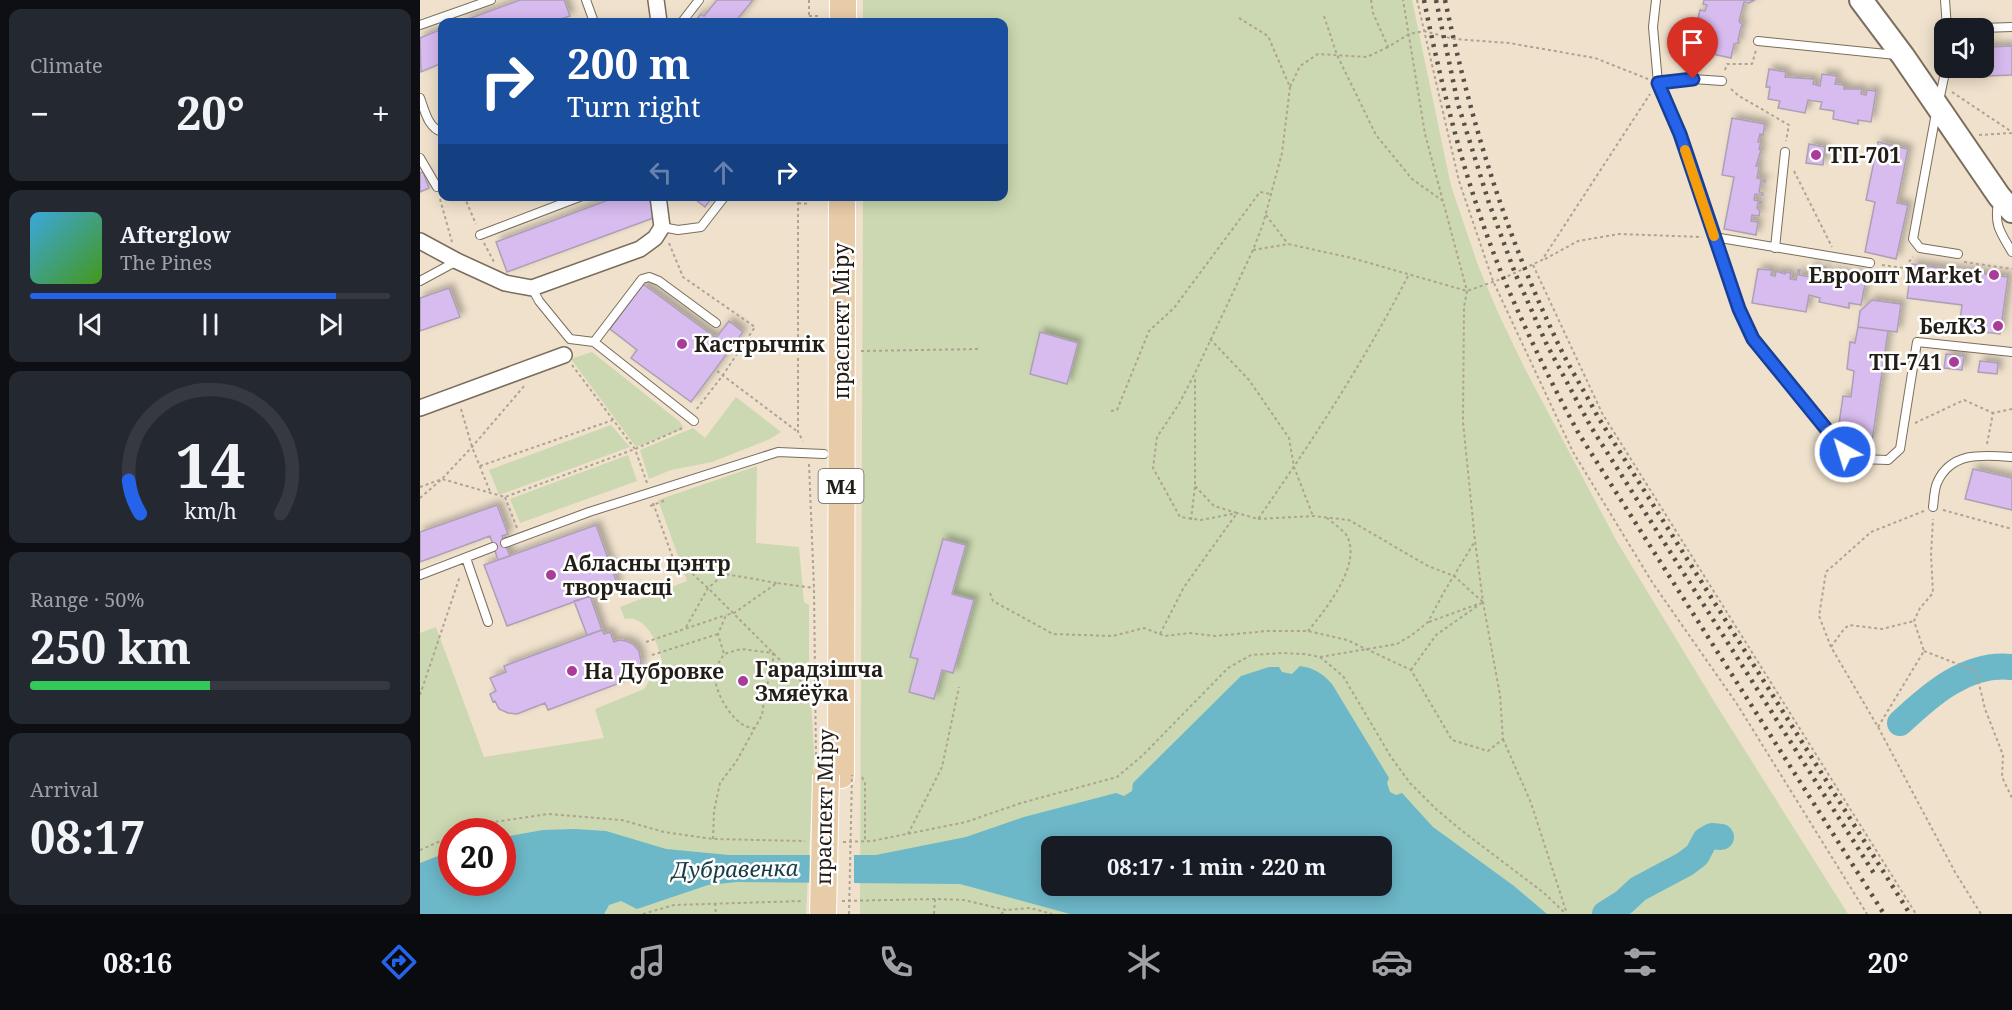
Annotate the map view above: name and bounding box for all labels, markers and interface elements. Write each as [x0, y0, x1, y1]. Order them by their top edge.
pin [1667, 17, 1718, 79]
map controls [1934, 18, 1994, 78]
button: sound [1934, 18, 1994, 78]
icon: arrive [1676, 26, 1709, 59]
text: 200 m [567, 34, 691, 91]
icon: right [468, 42, 546, 120]
text: Climate [30, 52, 103, 79]
text: 20° [176, 82, 245, 143]
text: Turn right [567, 88, 700, 125]
text: − [30, 91, 49, 136]
text: + [372, 91, 390, 136]
place label: ТП-701 [1828, 141, 1901, 169]
marker: ТП-701 [1809, 148, 1823, 162]
icon: left [644, 156, 677, 189]
icon: ahead [707, 156, 740, 189]
icon: right [770, 156, 803, 189]
text: Afterglow [120, 219, 231, 249]
street label: праспект Міру [827, 243, 855, 399]
text: The Pines [120, 249, 212, 276]
place label: Евроопт Market [1808, 261, 1982, 289]
marker: Евроопт Market [1987, 268, 2001, 282]
icon: previous [74, 308, 107, 341]
icon: pause [194, 308, 227, 341]
icon: next [314, 308, 347, 341]
place label: БелКЗ [1919, 312, 1986, 340]
marker: БелКЗ [1991, 319, 2005, 333]
place label: Кастрычнік [694, 330, 826, 358]
marker: Кастрычнік [675, 337, 689, 351]
place label: ТП-741 [1869, 348, 1942, 376]
marker: ТП-741 [1947, 355, 1961, 369]
position arrow [1813, 420, 1877, 484]
text: 14 [175, 421, 245, 506]
road number: М4 [818, 469, 864, 503]
text: km/h [184, 496, 237, 525]
place label: Абласны цэнтр творчасці [563, 549, 730, 601]
marker: Абласны цэнтр творчасці [544, 568, 558, 582]
text: Range · 50% [30, 586, 144, 613]
text: 250 km [30, 616, 191, 677]
place label: Гарадзішча Змяёўка [755, 655, 883, 707]
place label: На Дубровке [584, 657, 724, 685]
marker: На Дубровке [565, 664, 579, 678]
marker: Гарадзішча Змяёўка [736, 674, 750, 688]
street label: праспект Міру [809, 729, 839, 885]
text: Arrival [30, 776, 98, 803]
text: 08:17 [30, 806, 145, 867]
speed limit sign: 20 [438, 818, 516, 896]
text: 08:17 · 1 min · 220 m [1107, 851, 1326, 881]
water label: Дубравенка [669, 852, 799, 884]
icon: directions [378, 941, 420, 983]
icon: music [627, 941, 669, 983]
icon: phone [875, 941, 917, 983]
icon: climate [1123, 941, 1165, 983]
icon: car [1371, 941, 1413, 983]
icon: filters [1619, 941, 1661, 983]
text: 08:16 [103, 944, 172, 981]
text: 20° [1868, 944, 1909, 981]

